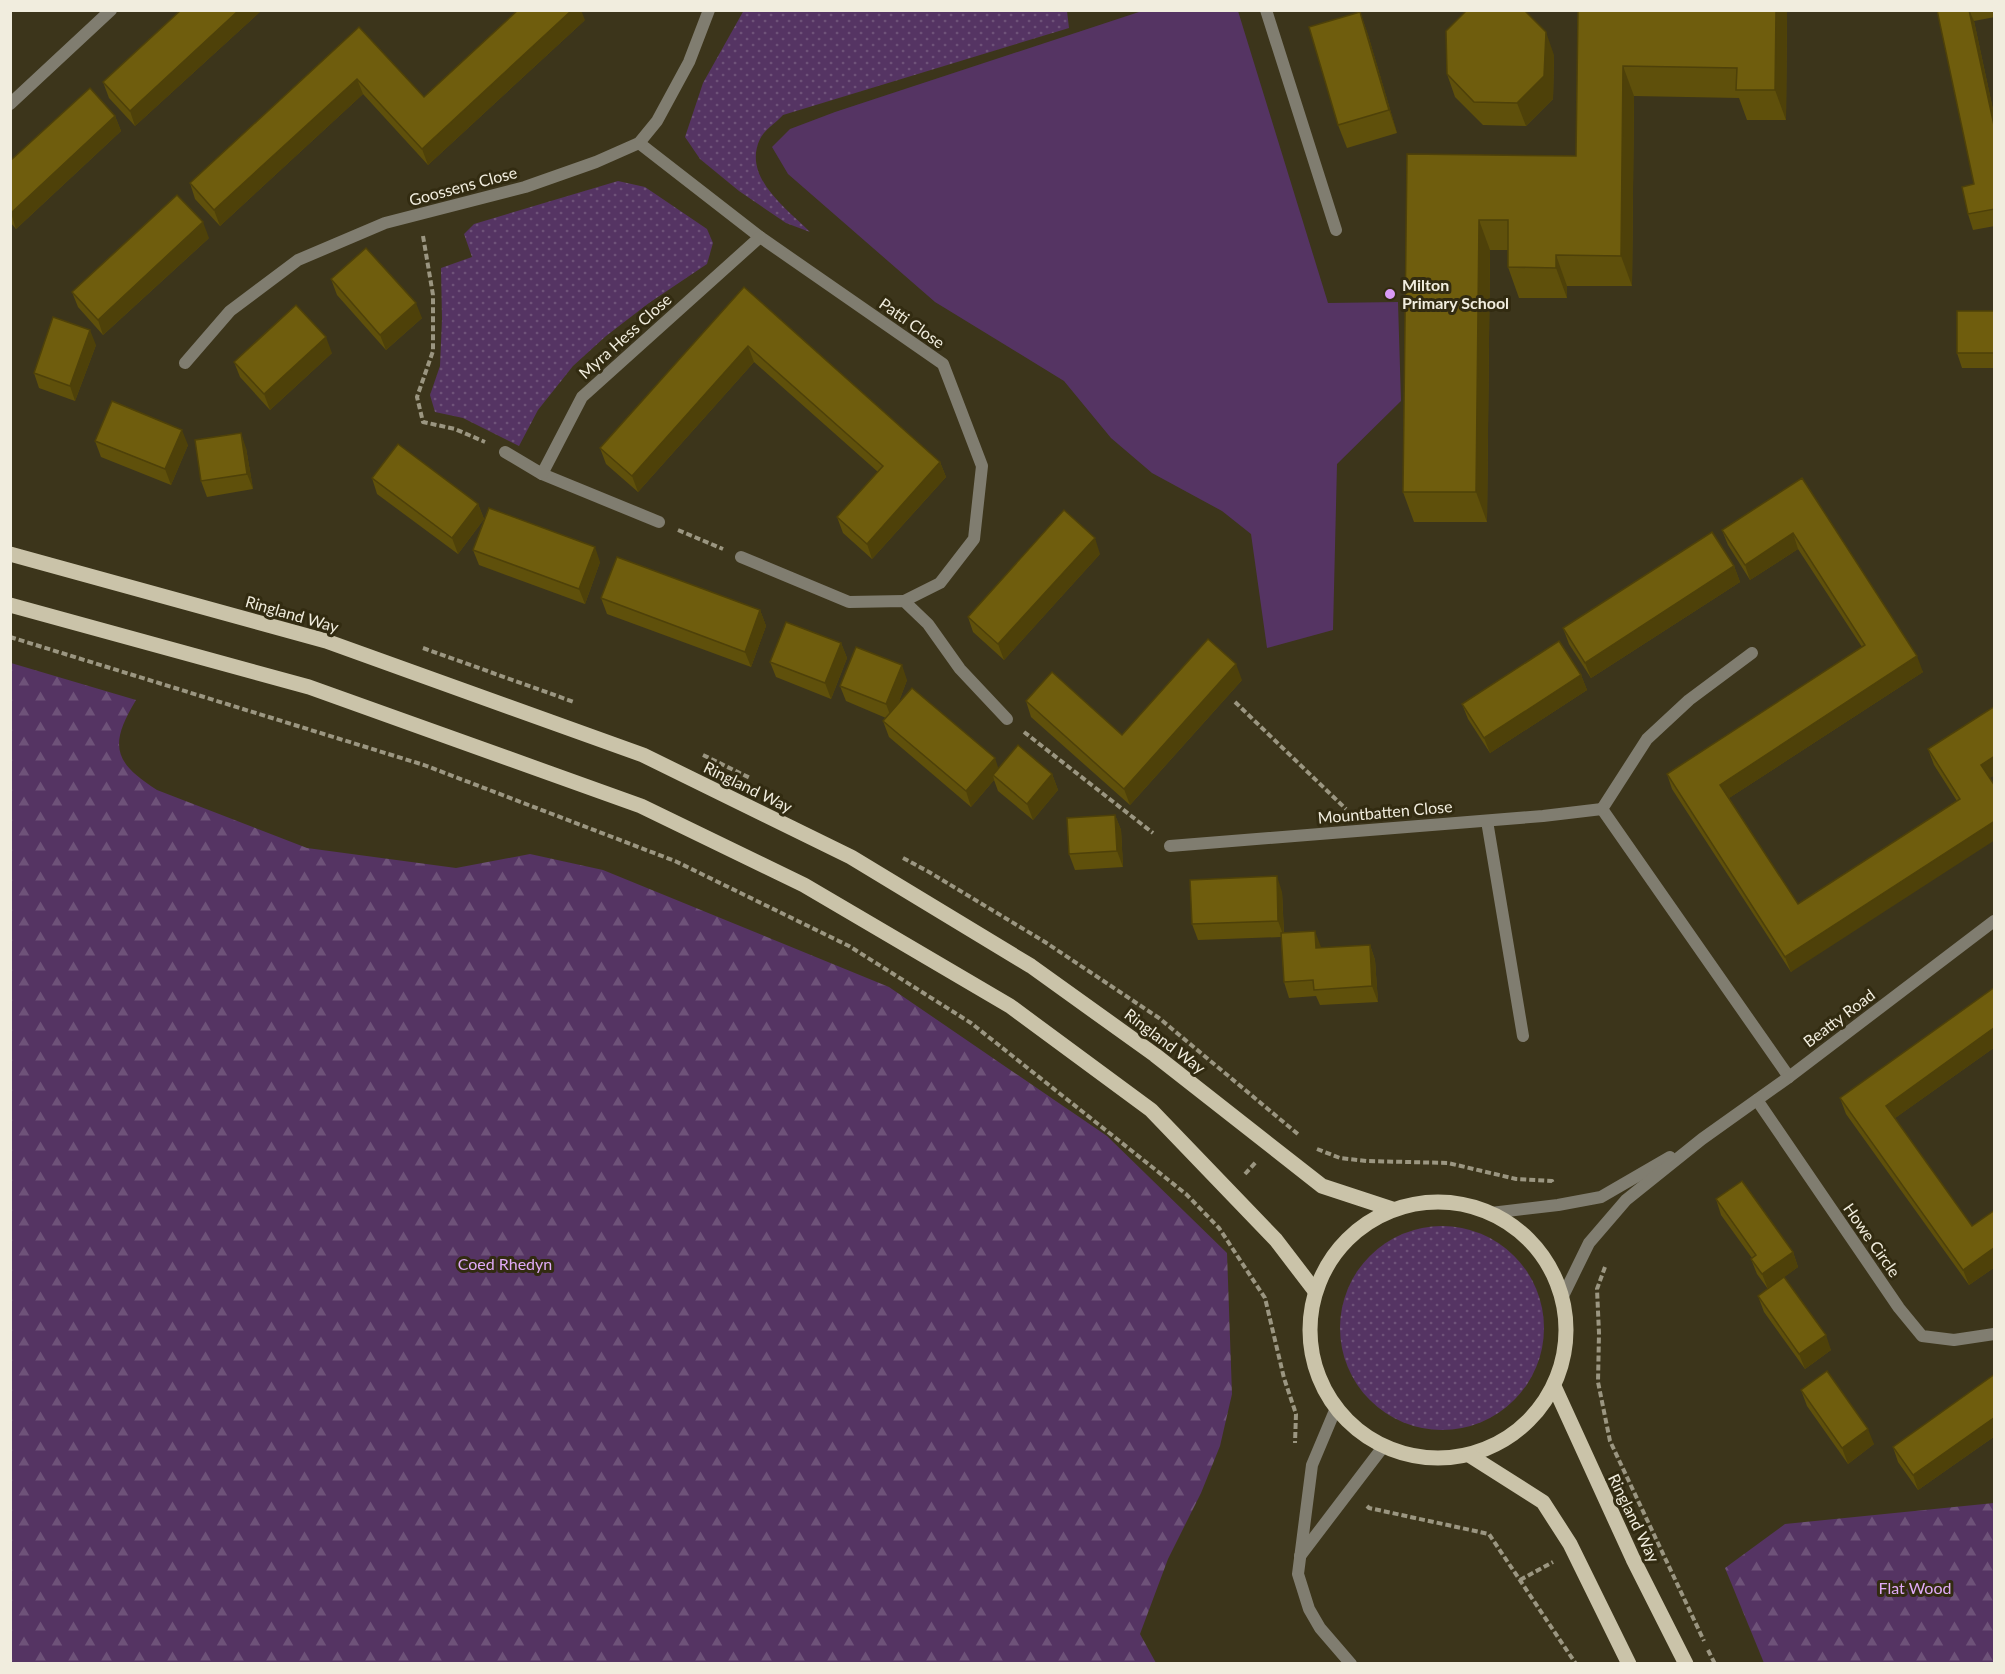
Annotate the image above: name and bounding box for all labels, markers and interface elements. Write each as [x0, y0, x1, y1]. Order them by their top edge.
street label: Goossens Close [407, 162, 519, 209]
place label: Milton Primary School [1402, 275, 1509, 312]
marker: Milton Primary School [1383, 287, 1397, 301]
street label: Myra Hess Close [574, 289, 675, 382]
street label: Patti Close [876, 293, 948, 352]
street label: Ringland Way [243, 591, 342, 636]
street label: Ringland Way [701, 757, 796, 816]
street label: Mountbatten Close [1317, 796, 1453, 827]
street label: Beatty Road [1799, 984, 1878, 1051]
street label: Ringland Way [1121, 1004, 1210, 1078]
street label: Howe Circle [1840, 1199, 1905, 1280]
park label: Coed Rhedyn [458, 1254, 552, 1273]
street label: Ringland Way [1605, 1470, 1664, 1566]
park label: Flat Wood [1879, 1578, 1951, 1597]

